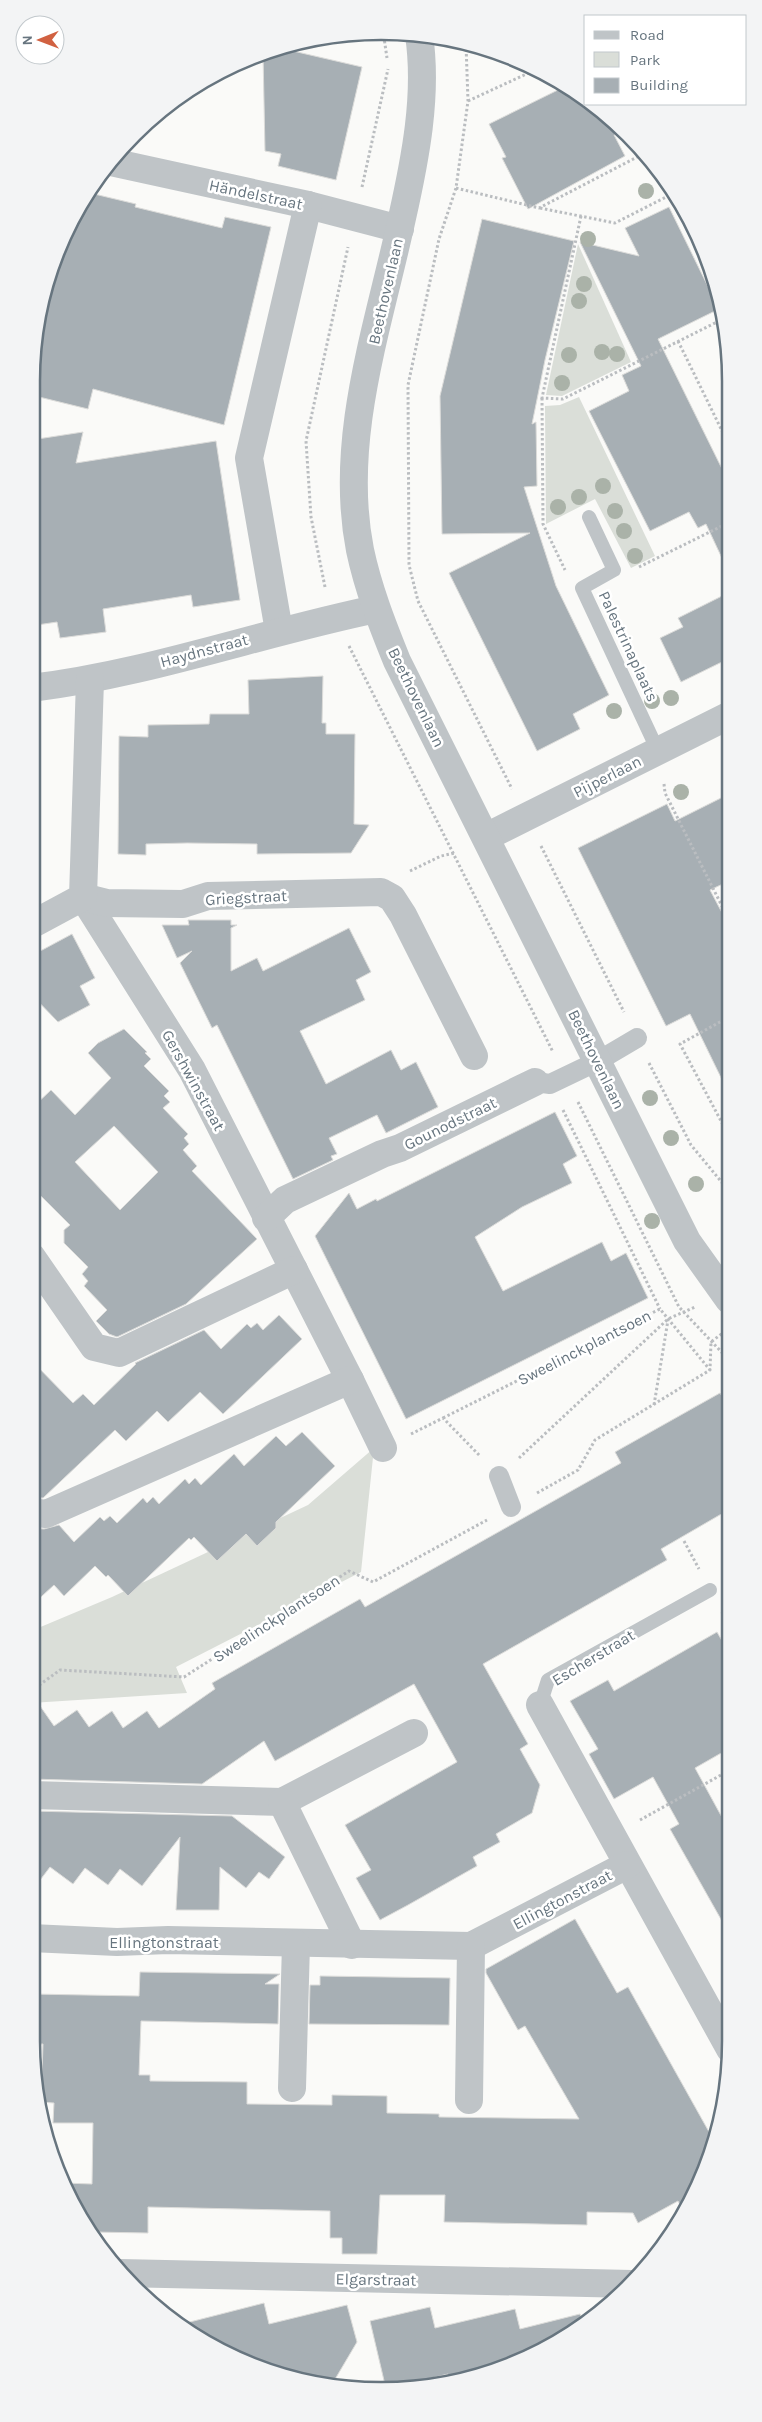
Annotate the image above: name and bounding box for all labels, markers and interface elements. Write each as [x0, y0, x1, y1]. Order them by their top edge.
north arrow [15, 15, 65, 65]
legend [584, 15, 747, 105]
text: Road [630, 26, 665, 44]
text: N [19, 35, 36, 45]
text: Park [630, 51, 660, 69]
text: Building [630, 76, 688, 94]
street label: Händelstraat [207, 175, 304, 214]
street label: Beethovenlaan [364, 236, 407, 346]
street label: Palestrinaplaats [595, 588, 662, 704]
street label: Haydnstraat [158, 630, 250, 671]
street label: Beethovenlaan [384, 644, 449, 750]
street label: Pijperlaan [570, 751, 644, 802]
street label: Griegstraat [205, 886, 287, 909]
street label: Beethovenlaan [564, 1006, 629, 1112]
street label: Gershwinstraat [158, 1027, 229, 1134]
street label: Gounodstraat [401, 1093, 500, 1154]
street label: Sweelinckplantsoen [514, 1306, 654, 1389]
street label: Sweelinckplantsoen [209, 1570, 343, 1666]
street label: Escherstraat [548, 1625, 638, 1690]
street label: Ellingtonstraat [509, 1865, 615, 1934]
street label: Ellingtonstraat [109, 1933, 219, 1952]
street label: Elgarstraat [335, 2269, 417, 2290]

